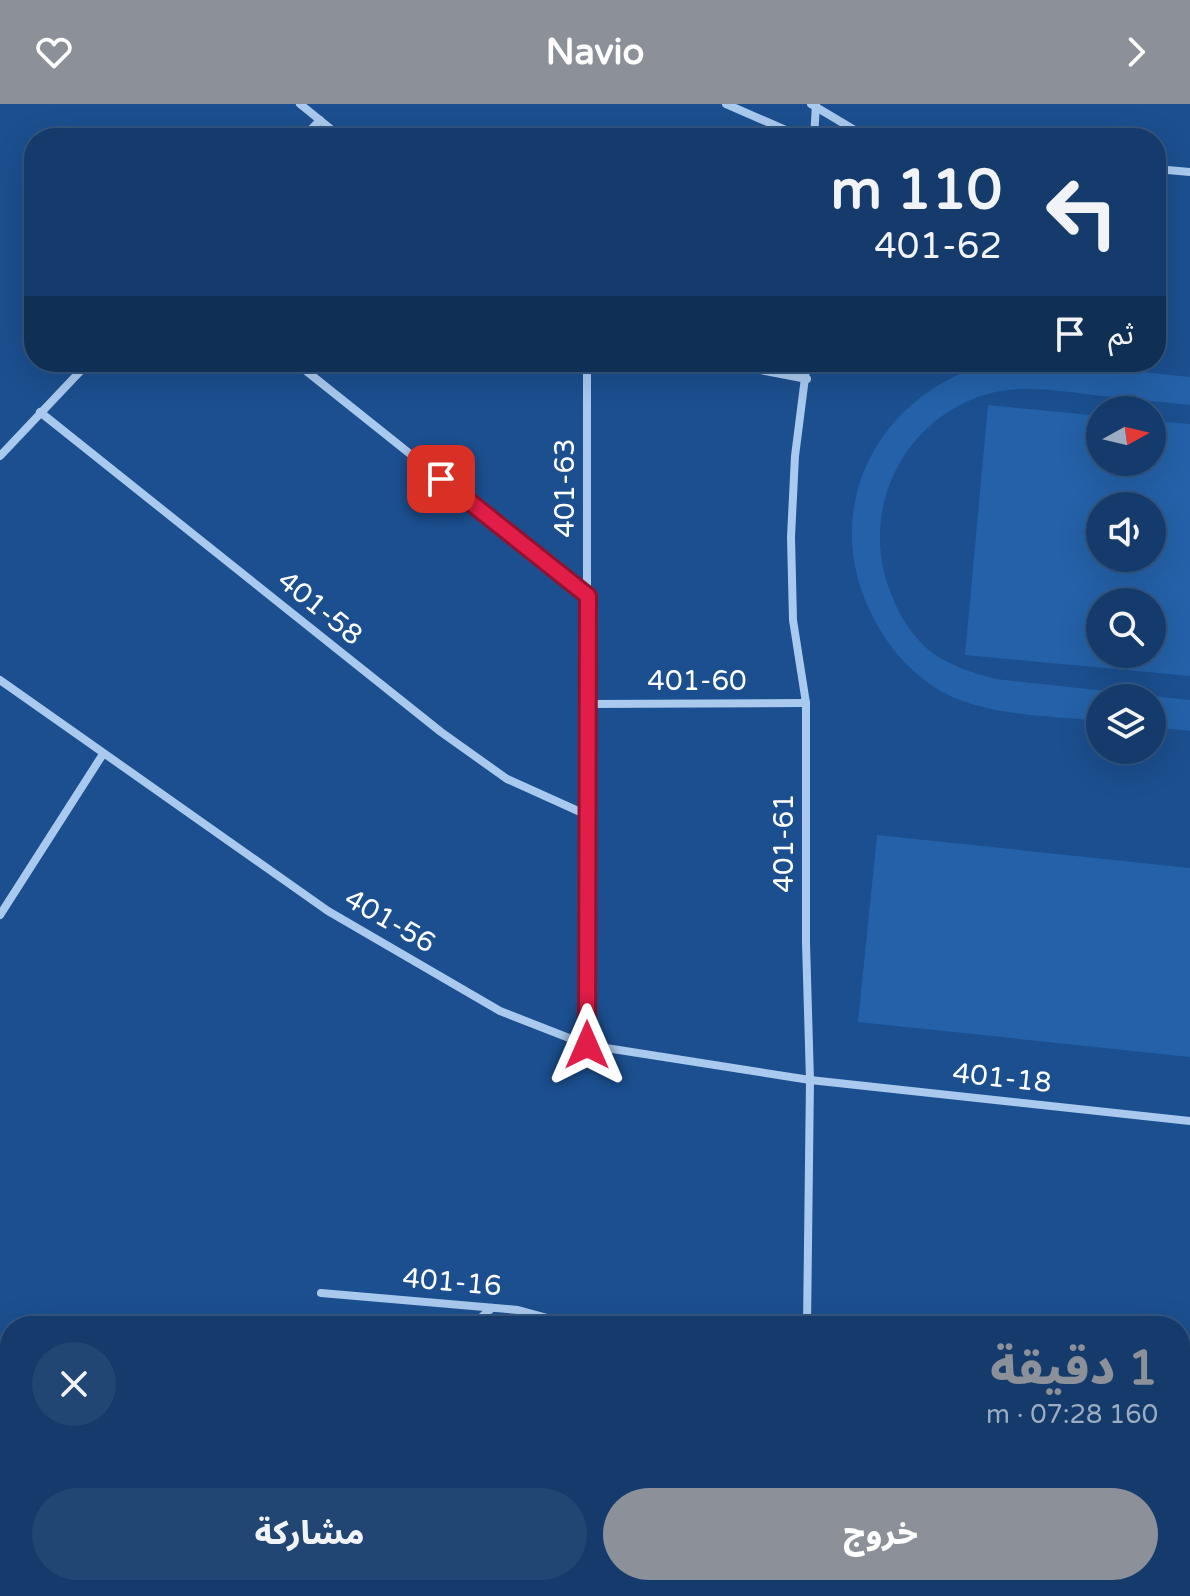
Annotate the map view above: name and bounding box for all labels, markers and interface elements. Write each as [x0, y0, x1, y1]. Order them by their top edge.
icon: heart [32, 30, 76, 74]
icon: forward [1114, 30, 1158, 74]
text: Navio [546, 31, 644, 74]
text: 110 m [831, 157, 1002, 224]
icon: left [1030, 160, 1134, 264]
text: 401-62 [874, 225, 1002, 268]
icon: arrive [1048, 312, 1092, 356]
text: ثم [1108, 316, 1134, 353]
north arrow [1086, 396, 1166, 476]
map controls [1086, 396, 1166, 764]
street label: 401-63 [548, 438, 582, 538]
pin [407, 445, 475, 513]
icon: arrive [419, 457, 463, 501]
button: sound [1086, 492, 1166, 572]
street label: 401-58 [271, 564, 369, 652]
button: search [1086, 588, 1166, 668]
street label: 401-60 [647, 664, 747, 698]
button: layers [1086, 684, 1166, 764]
street label: 401-61 [767, 793, 801, 893]
street label: 401-56 [338, 881, 442, 961]
position arrow [545, 1003, 629, 1087]
street label: 401-18 [951, 1056, 1053, 1100]
street label: 401-16 [401, 1261, 503, 1303]
text: 1 دقيقة [990, 1340, 1158, 1398]
button: close [32, 1342, 116, 1426]
text: 160 m · 07:28 [986, 1399, 1158, 1430]
button: مشاركة [32, 1488, 587, 1580]
button: خروج [603, 1488, 1158, 1580]

